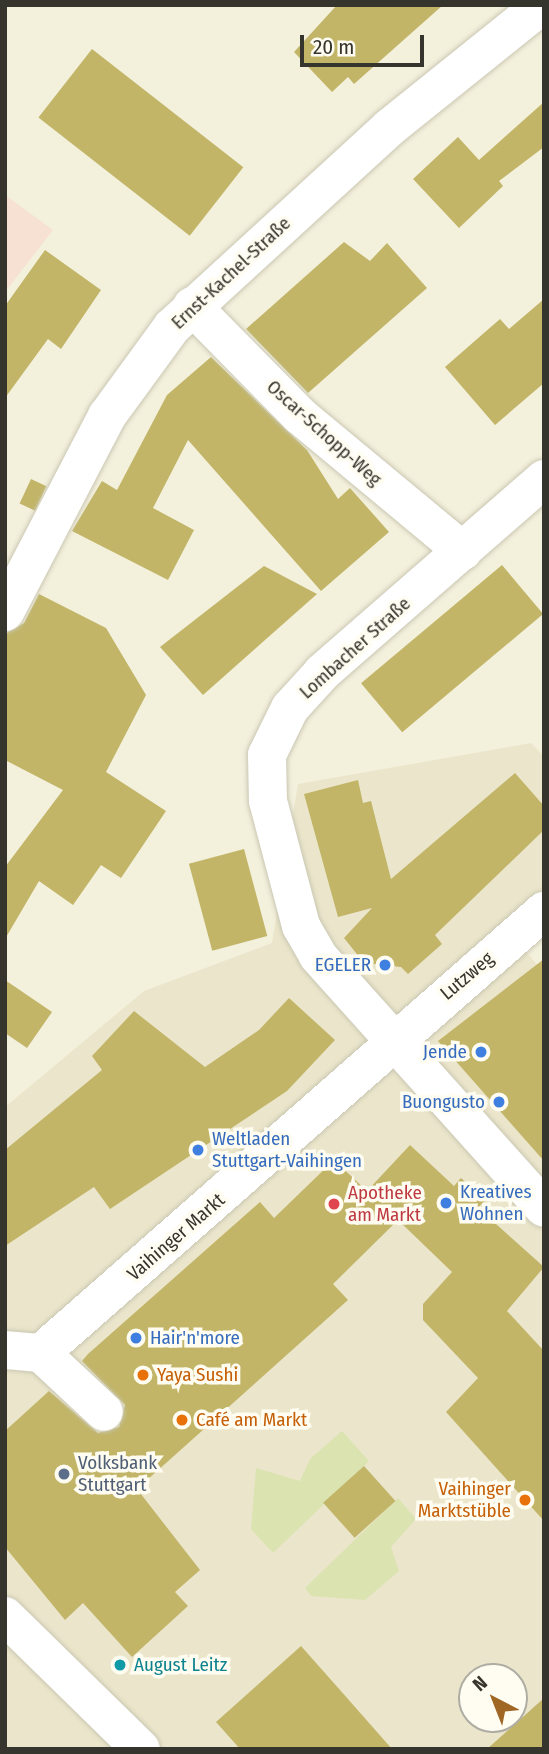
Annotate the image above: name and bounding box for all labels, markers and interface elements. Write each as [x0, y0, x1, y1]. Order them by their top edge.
scale bar [304, 21, 428, 65]
text: 20 m [313, 34, 354, 60]
street label: Ernst-Kachel-Straße [167, 212, 295, 334]
street label: Oscar-Schopp-Weg [262, 375, 386, 491]
street label: Lombacher Straße [295, 592, 415, 704]
street label: Lutzweg [436, 947, 498, 1005]
place label: EGELER [315, 954, 371, 976]
marker: EGELER [377, 957, 393, 973]
place label: Jende [423, 1041, 467, 1063]
marker: Jende [473, 1044, 489, 1060]
place label: Buongusto [402, 1091, 485, 1113]
marker: Buongusto [491, 1094, 507, 1110]
place label: Weltladen Stuttgart-Vaihingen [212, 1128, 362, 1172]
marker: Weltladen Stuttgart-Vaihingen [190, 1142, 206, 1158]
place label: Kreatives Wohnen [460, 1181, 532, 1225]
place label: Apotheke am Markt [348, 1182, 422, 1226]
street label: Vaihinger Markt [123, 1189, 229, 1285]
marker: Kreatives Wohnen [438, 1195, 454, 1211]
marker: Apotheke am Markt [326, 1196, 342, 1212]
place label: Hair'n'more [150, 1327, 240, 1349]
marker: Hair'n'more [128, 1330, 144, 1346]
place label: Yaya Sushi [157, 1364, 238, 1386]
marker: Yaya Sushi [135, 1367, 151, 1383]
place label: Café am Markt [196, 1409, 307, 1431]
marker: Café am Markt [174, 1412, 190, 1428]
place label: Volksbank Stuttgart [78, 1452, 157, 1496]
marker: Volksbank Stuttgart [56, 1466, 72, 1482]
place label: Vaihinger Marktstüble [418, 1478, 511, 1522]
marker: Vaihinger Marktstüble [517, 1492, 533, 1508]
place label: August Leitz [134, 1654, 227, 1676]
marker: August Leitz [112, 1657, 128, 1673]
north arrow [458, 1663, 528, 1733]
text: N [468, 1671, 492, 1696]

